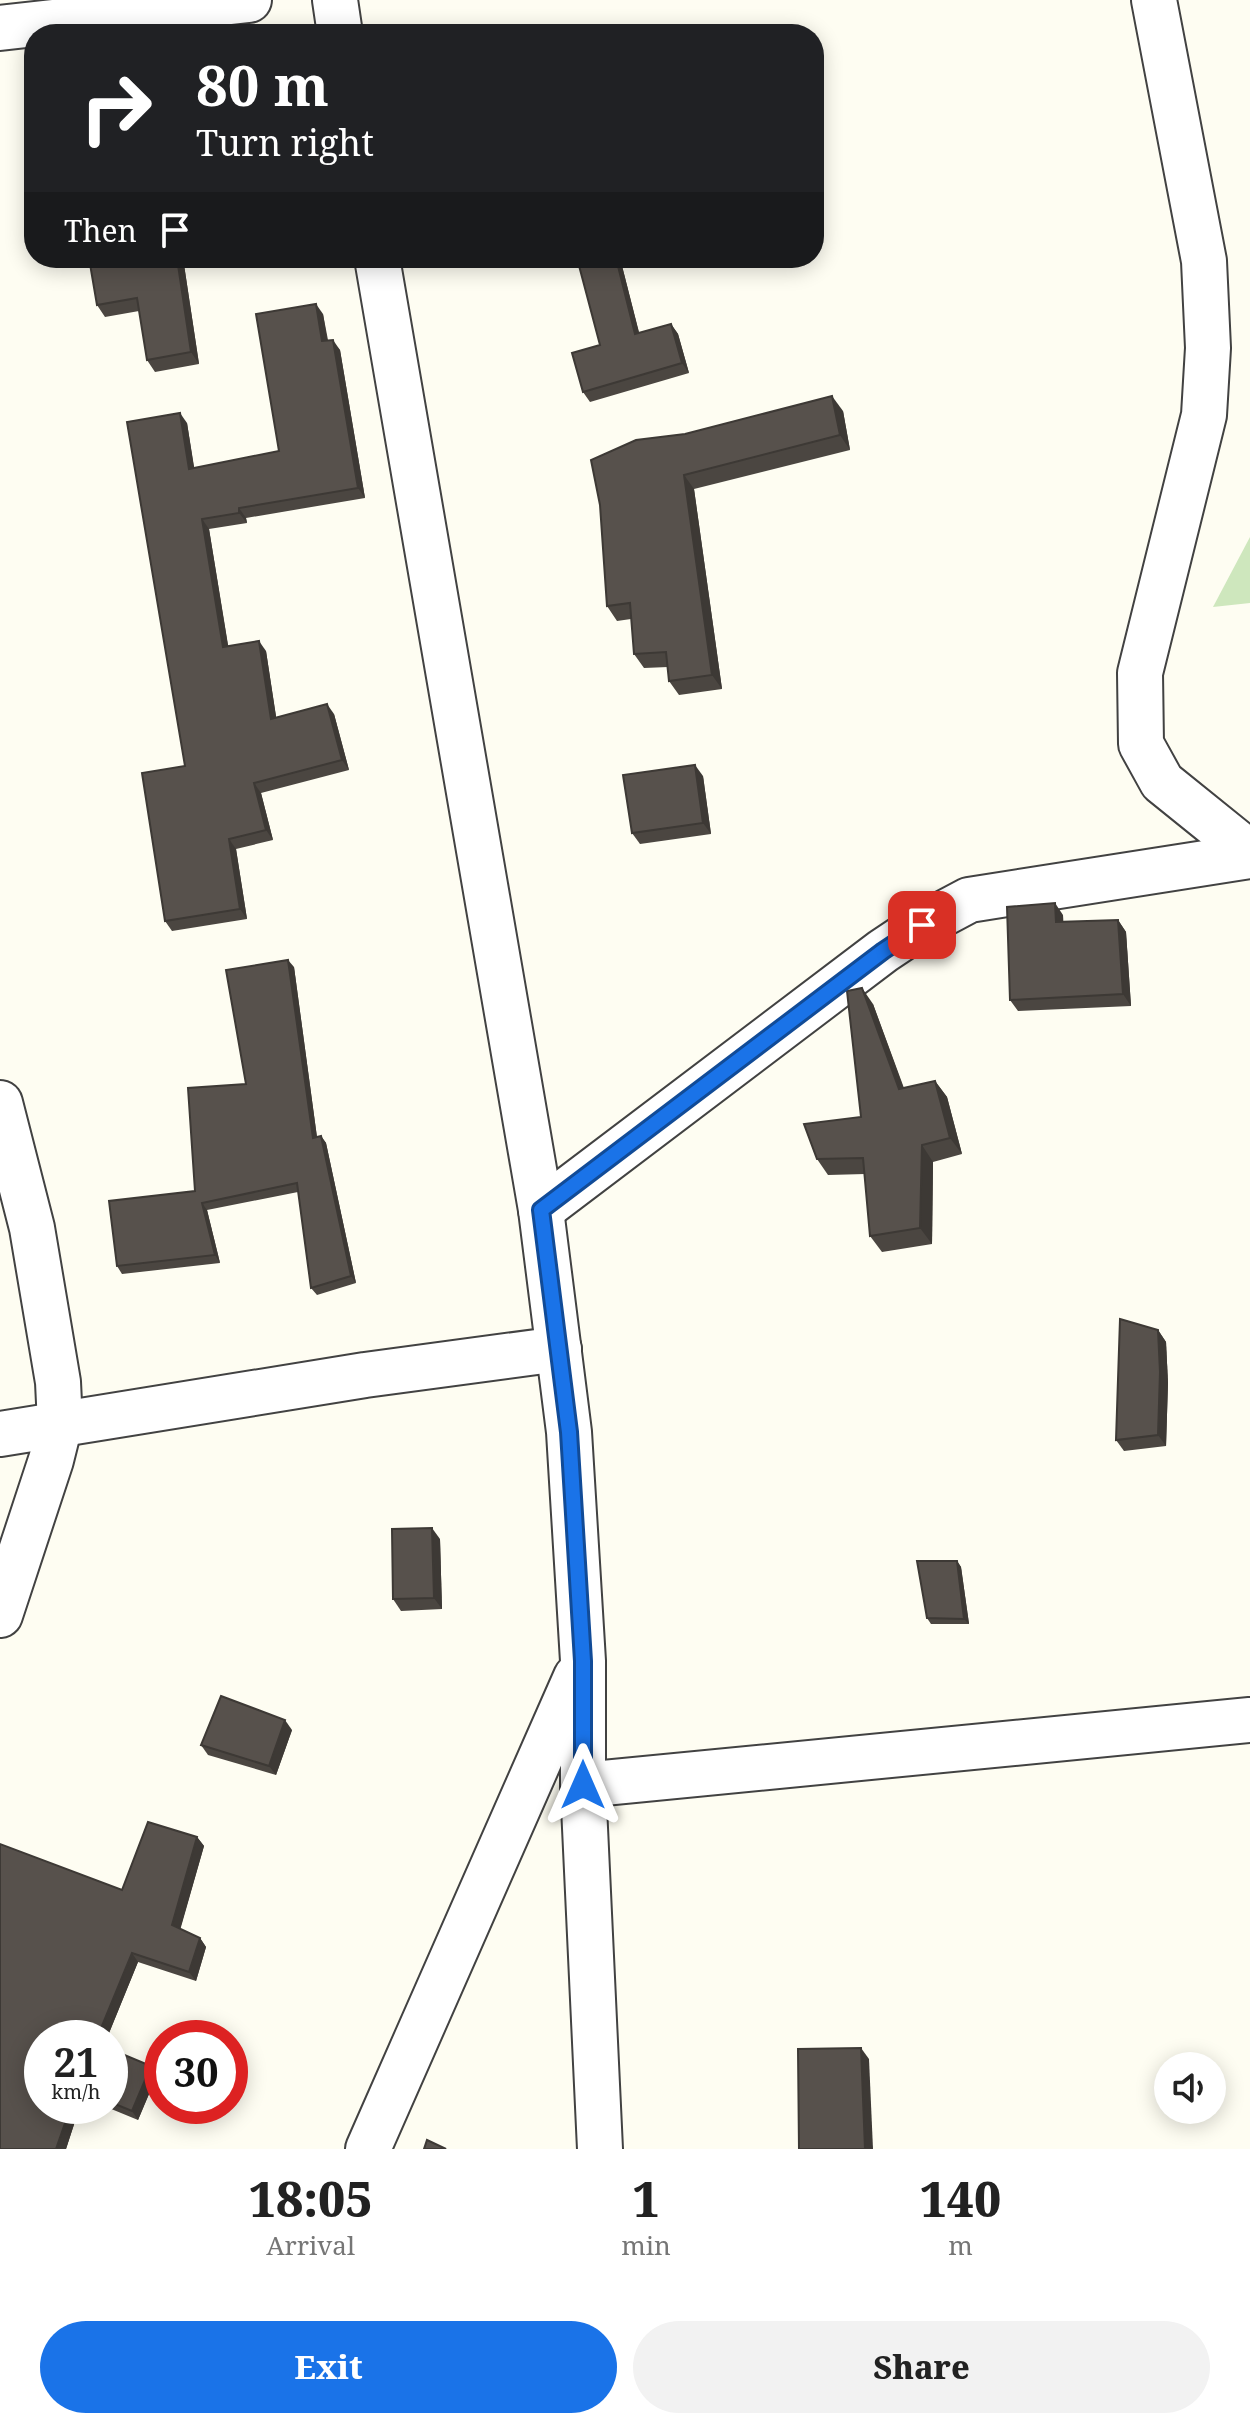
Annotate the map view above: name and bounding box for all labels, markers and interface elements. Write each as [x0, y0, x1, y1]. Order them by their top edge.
text: 80 m [196, 46, 329, 122]
icon: right [64, 56, 168, 160]
text: Turn right [196, 118, 374, 167]
icon: arrive [153, 208, 197, 252]
text: Then [64, 210, 137, 251]
pin [888, 891, 956, 959]
icon: arrive [900, 903, 944, 947]
position arrow [541, 1743, 625, 1827]
speed limit sign: 30 [144, 2020, 248, 2124]
text: 21 [53, 2034, 99, 2089]
map controls [1154, 2052, 1226, 2124]
button: sound [1154, 2052, 1226, 2124]
text: km/h [51, 2078, 101, 2105]
text: 18:05 [249, 2166, 373, 2231]
text: 1 [632, 2166, 660, 2231]
text: 140 [920, 2166, 1001, 2231]
text: Arrival [266, 2227, 355, 2263]
text: min [621, 2227, 671, 2263]
text: m [948, 2227, 973, 2263]
button: Exit [40, 2321, 617, 2413]
button: Share [633, 2321, 1210, 2413]

